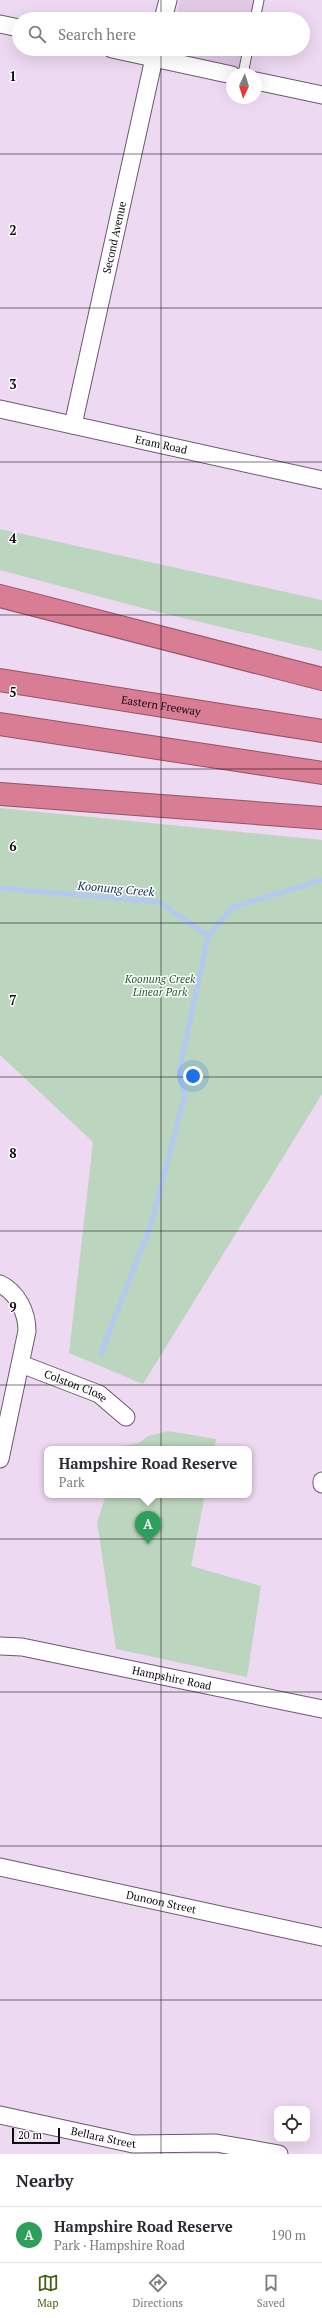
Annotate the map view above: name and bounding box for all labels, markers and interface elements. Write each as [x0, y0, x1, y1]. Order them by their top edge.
search box [12, 12, 310, 56]
icon: search [26, 23, 48, 45]
text: Search here [58, 24, 136, 44]
text: 1 [9, 67, 17, 85]
north arrow [226, 68, 262, 104]
street label: Second Avenue [100, 200, 129, 275]
text: 2 [9, 221, 17, 239]
text: 3 [9, 375, 17, 393]
street label: Eram Road [134, 432, 188, 457]
text: 4 [9, 529, 17, 547]
text: 5 [9, 683, 17, 701]
street label: Eastern Freeway [120, 692, 202, 719]
text: 6 [9, 837, 17, 855]
water label: Koonung Creek [76, 878, 155, 899]
park label: Koonung Creek Linear Park [124, 972, 196, 999]
text: 7 [9, 991, 17, 1009]
your location [183, 1066, 203, 1086]
text: 8 [9, 1144, 17, 1162]
text: 9 [9, 1298, 17, 1316]
street label: Colston Close [42, 1367, 111, 1405]
popup [44, 1446, 252, 1498]
text: Hampshire Road Reserve [59, 1453, 237, 1473]
text: Park [59, 1473, 85, 1491]
pin: A [135, 1511, 161, 1544]
street label: Hampshire Road [131, 1663, 213, 1693]
street label: Dunoon Street [125, 1888, 198, 1916]
map controls [274, 2106, 310, 2142]
button: locate [274, 2106, 310, 2142]
street label: Bellara Street [70, 2124, 136, 2151]
scale bar [12, 2126, 60, 2145]
text: 20 m [18, 2128, 42, 2142]
text: Nearby [16, 2169, 74, 2192]
text: Hampshire Road Reserve [54, 2216, 233, 2236]
text: A [24, 2226, 34, 2244]
text: 190 m [271, 2226, 306, 2244]
text: Park · Hampshire Road [54, 2236, 185, 2254]
tab: Map [37, 2272, 59, 2310]
tab: Directions [132, 2272, 183, 2310]
tab: Saved [257, 2272, 285, 2310]

